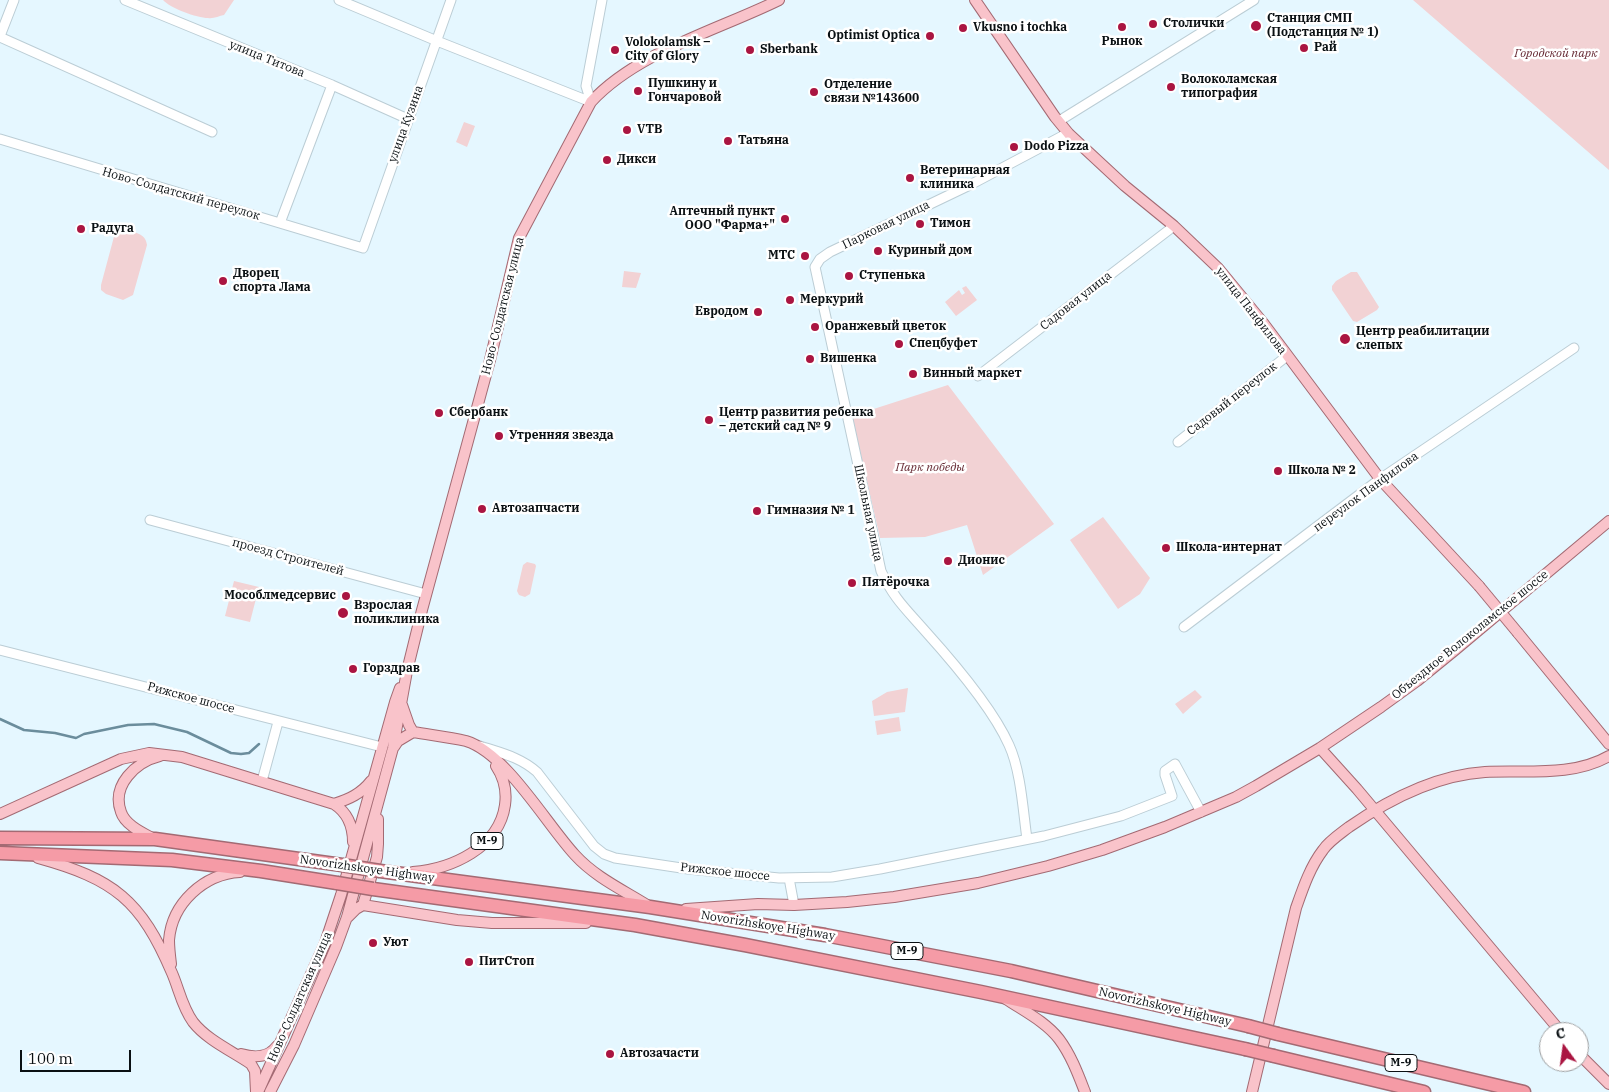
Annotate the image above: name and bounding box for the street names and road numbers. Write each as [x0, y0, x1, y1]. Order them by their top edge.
street label: улица Титова [227, 37, 307, 81]
street label: улица Кузина [385, 84, 427, 164]
street label: Ново-Солдатский переулок [100, 165, 262, 223]
street label: Парковая улица [840, 198, 932, 252]
street label: Ново-Солдатская улица [479, 236, 527, 376]
street label: улица Панфилова [1212, 264, 1290, 358]
street label: Садовая улица [1037, 269, 1115, 333]
street label: Садовый переулок [1184, 359, 1280, 439]
street label: переулок Панфилова [1311, 449, 1421, 535]
street label: Школьная улица [851, 463, 885, 563]
street label: проезд Строителей [230, 535, 346, 579]
street label: Объездное Волоколамское шоссе [1389, 567, 1551, 703]
street label: Рижское шоссе [146, 679, 236, 717]
road number: М-9 [471, 832, 503, 849]
street label: Novorizhskoye Highway [299, 852, 435, 886]
street label: Рижское шоссе [680, 860, 770, 884]
street label: Novorizhskoye Highway [700, 908, 836, 944]
street label: Ново-Солдатская улица [265, 929, 335, 1065]
road number: М-9 [891, 942, 923, 959]
street label: Novorizhskoye Highway [1097, 985, 1233, 1029]
road number: М-9 [1385, 1054, 1417, 1072]

